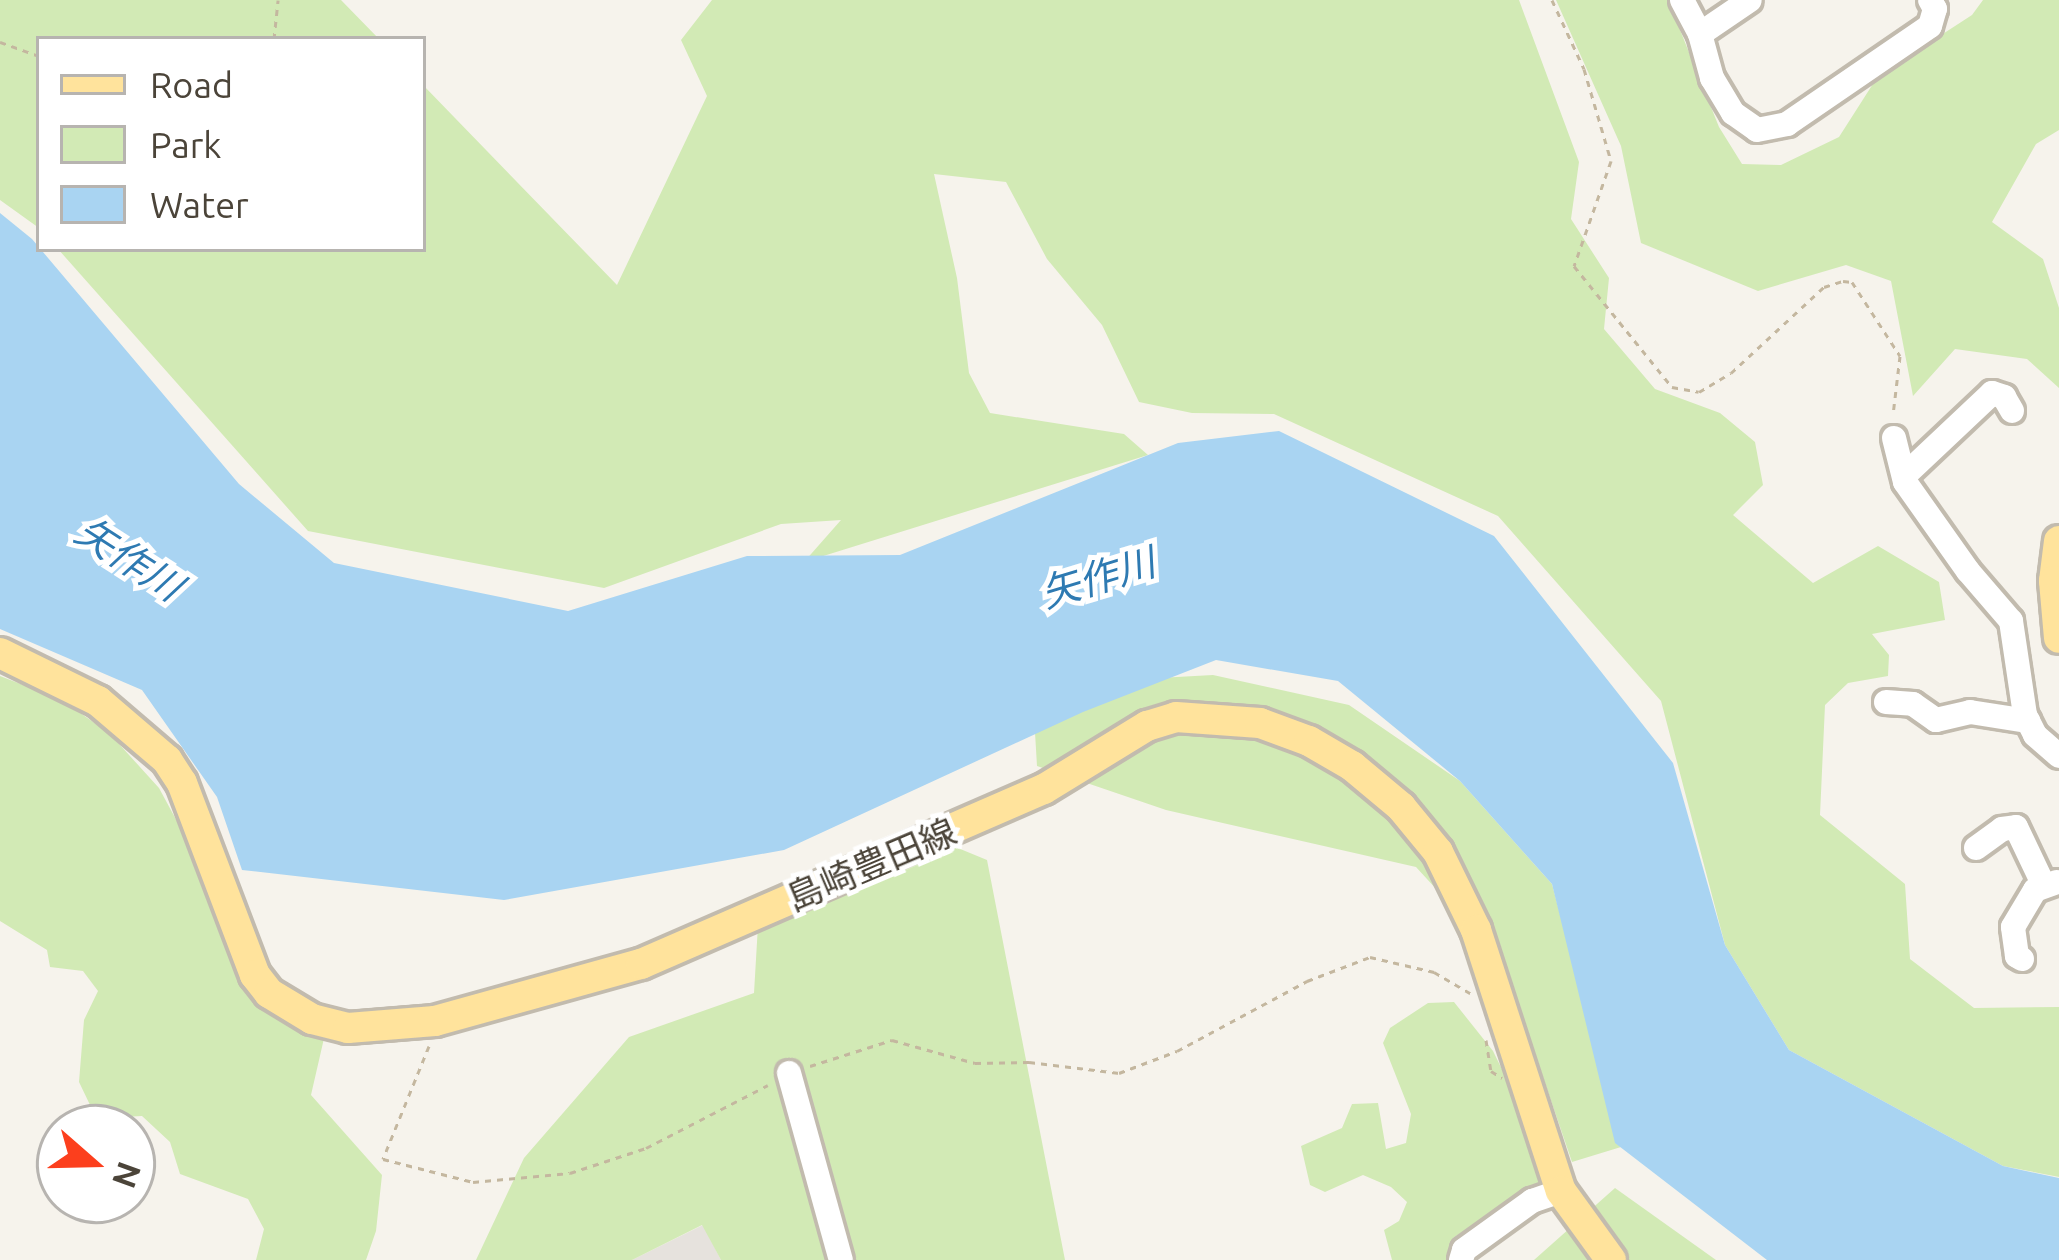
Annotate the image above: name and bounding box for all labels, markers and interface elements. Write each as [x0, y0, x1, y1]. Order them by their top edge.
legend [36, 36, 426, 252]
text: Road [150, 64, 233, 105]
text: Park [150, 124, 222, 165]
text: Water [150, 184, 249, 225]
water label: 矢作川 [67, 508, 191, 610]
water label: 矢作川 [1035, 539, 1161, 617]
street label: 島崎豊田線 [780, 809, 962, 919]
north arrow [36, 1104, 156, 1224]
text: N [106, 1158, 149, 1193]

